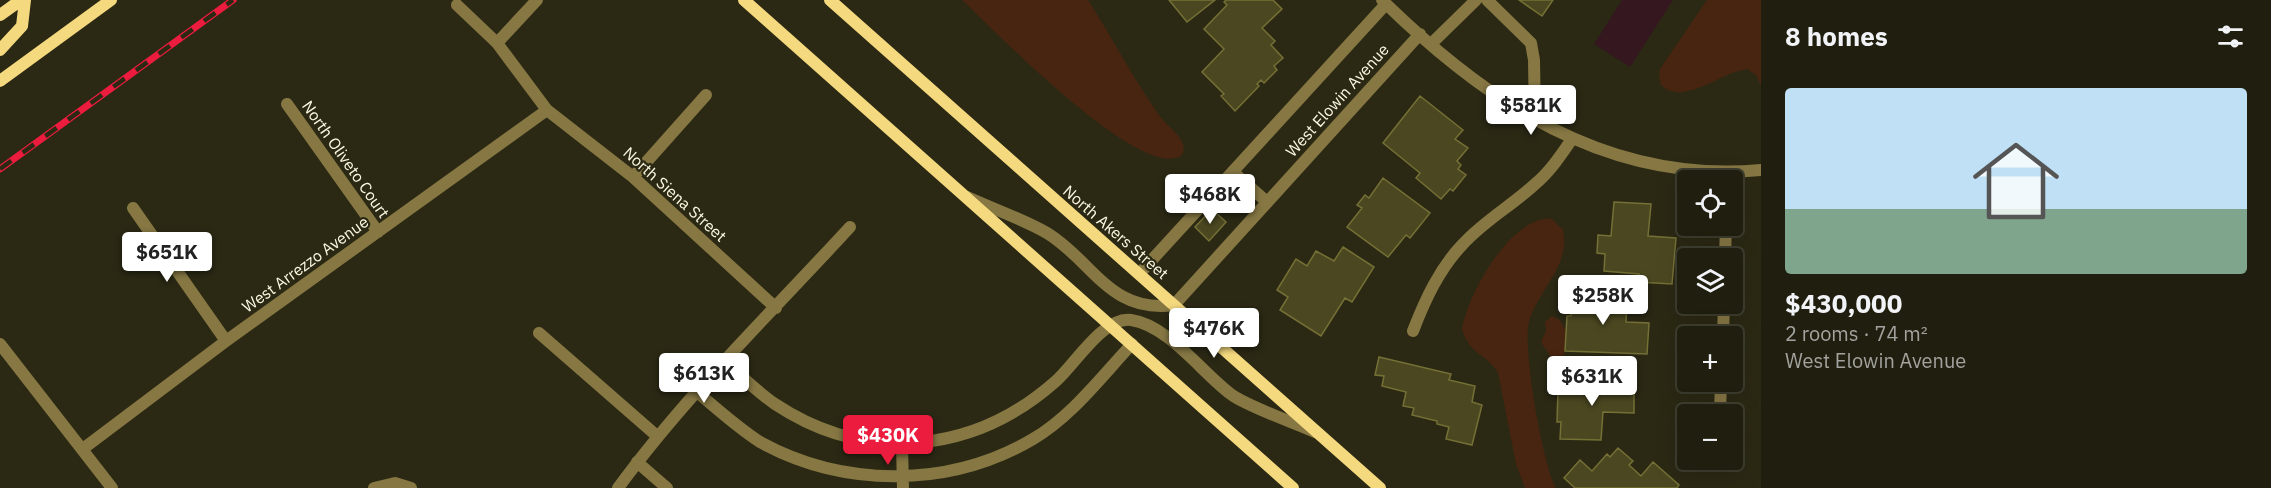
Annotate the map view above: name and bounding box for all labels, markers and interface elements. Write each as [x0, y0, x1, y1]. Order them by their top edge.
text: 8 homes [1785, 19, 1888, 53]
icon: filters [2214, 20, 2247, 53]
street label: West Elowin Avenue [1281, 39, 1393, 161]
pin: $581K [1489, 85, 1573, 136]
text: $581K [1500, 91, 1562, 118]
street label: North Oliveto Court [298, 96, 394, 222]
icon: home [1962, 127, 2070, 235]
street label: North Siena Street [619, 142, 731, 246]
map controls [1677, 170, 1743, 470]
button: locate [1677, 170, 1743, 236]
pin: $468K [1168, 174, 1252, 225]
text: $468K [1179, 180, 1241, 207]
street label: North Akers Street [1059, 181, 1173, 283]
street label: West Arrezzo Avenue [238, 211, 372, 317]
pin: $651K [125, 232, 209, 283]
text: $651K [136, 238, 198, 265]
button: layers [1677, 248, 1743, 314]
pin: $258K [1561, 275, 1645, 326]
text: $258K [1572, 281, 1634, 308]
text: $430,000 [1785, 286, 1902, 320]
pin: $476K [1172, 308, 1256, 359]
text: $476K [1183, 314, 1245, 341]
text: 2 rooms · 74 m² [1785, 320, 1928, 347]
button: + [1677, 326, 1743, 392]
text: West Elowin Avenue [1785, 347, 1966, 374]
pin: $613K [662, 353, 746, 404]
pin: $631K [1550, 356, 1634, 407]
text: $613K [673, 359, 735, 386]
text: $631K [1561, 362, 1623, 389]
button: − [1677, 404, 1743, 470]
pin: $430K [846, 415, 930, 466]
text: $430K [857, 421, 919, 448]

